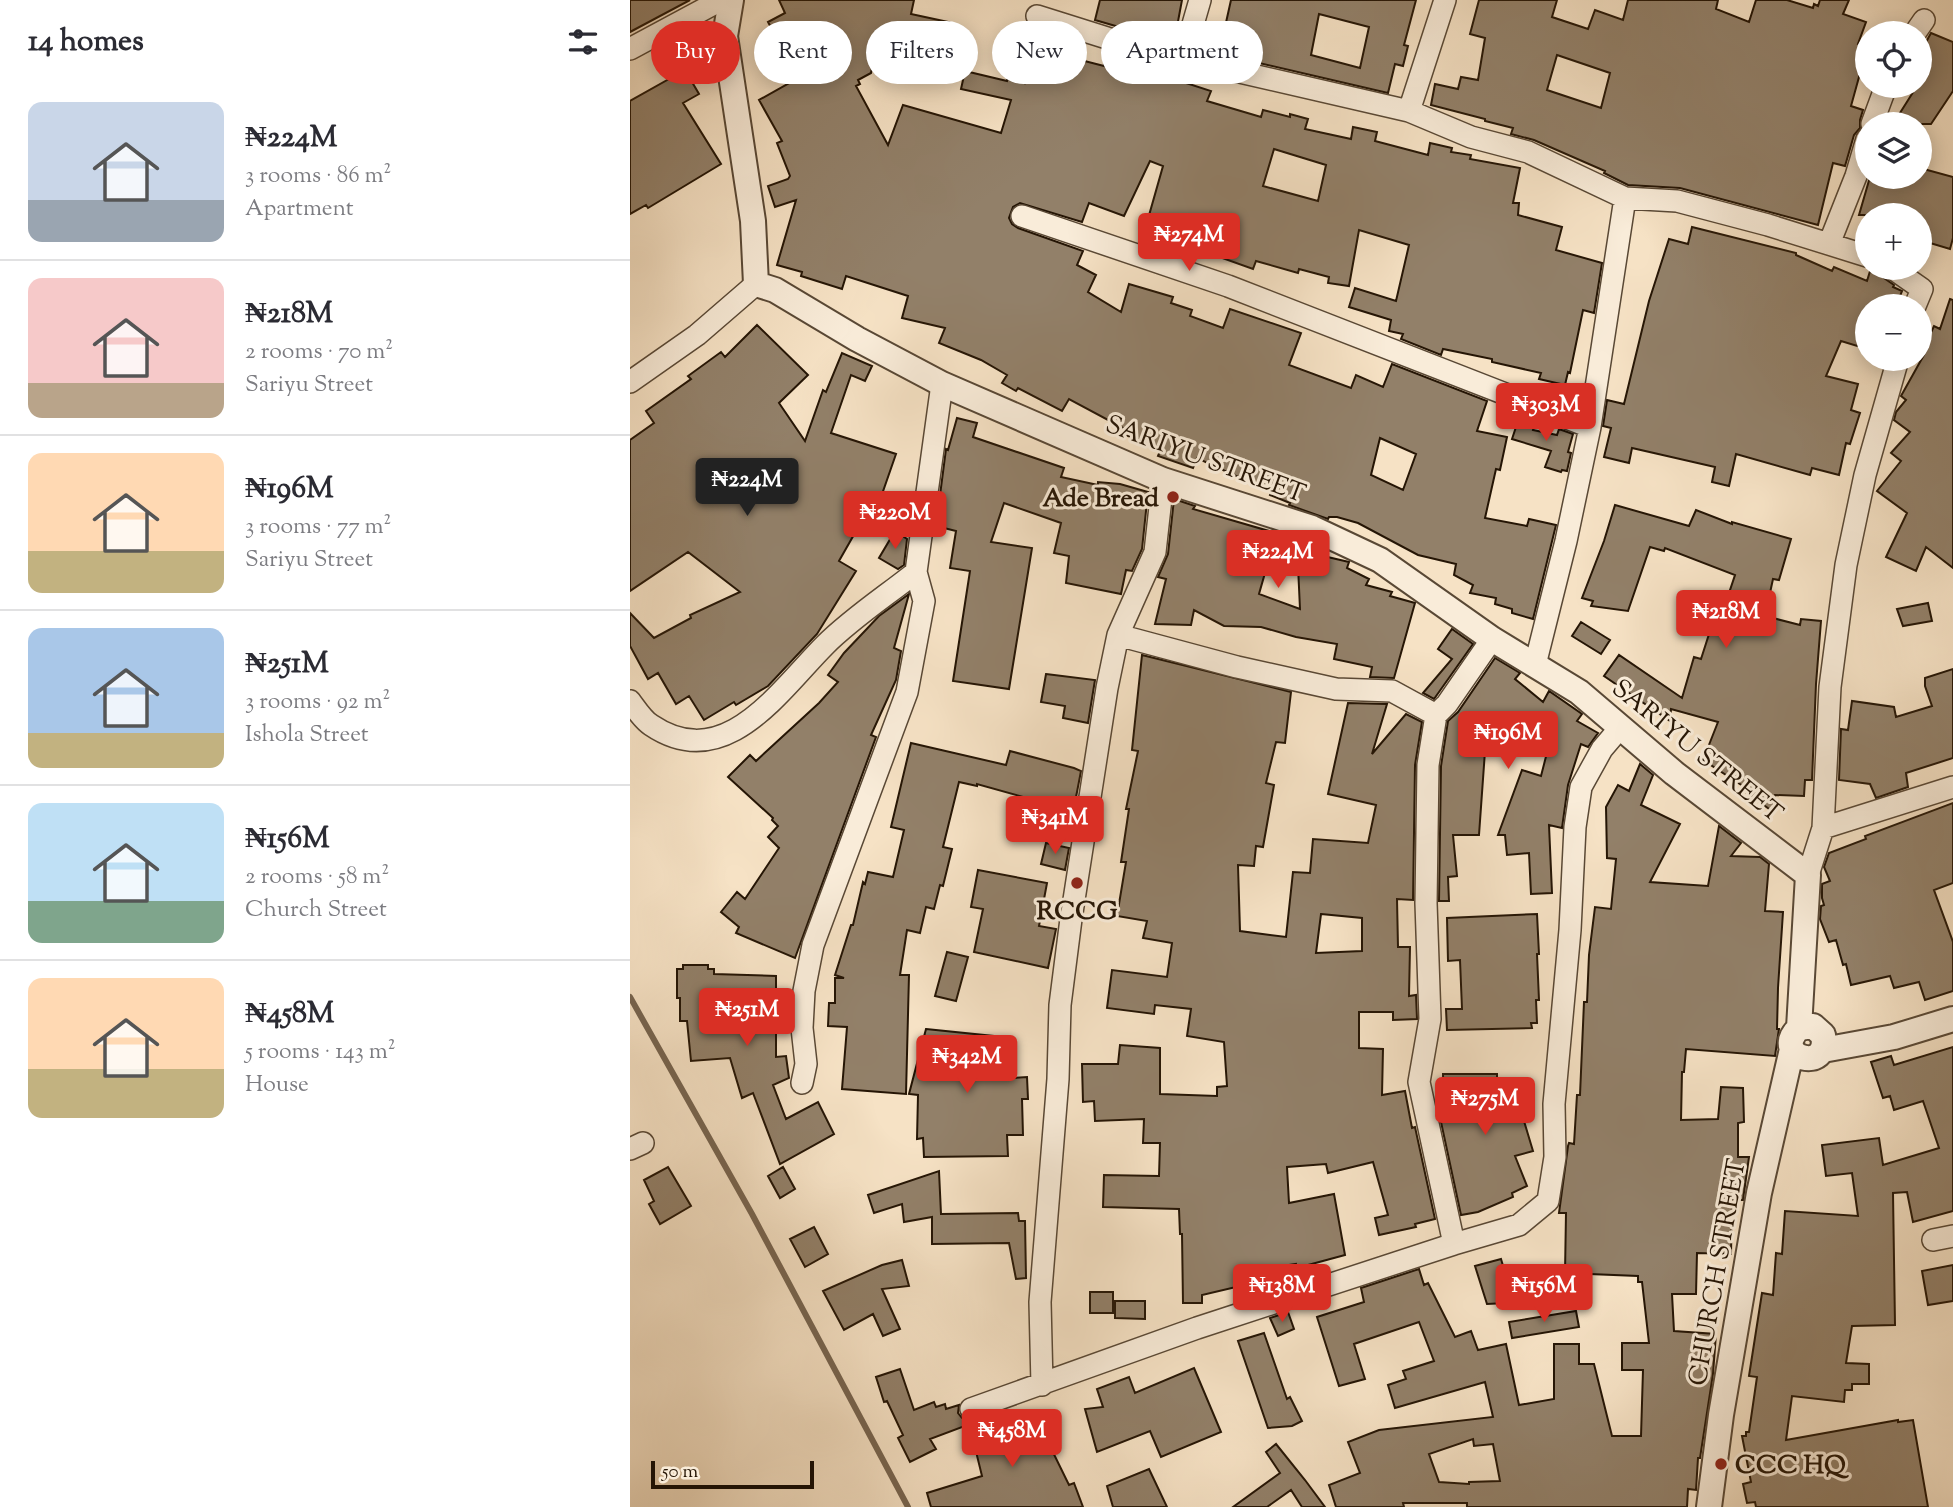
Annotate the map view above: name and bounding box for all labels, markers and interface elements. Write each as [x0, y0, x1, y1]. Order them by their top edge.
text: 14 homes [28, 21, 144, 64]
chip: Buy [651, 21, 740, 84]
chip: Rent [754, 21, 852, 84]
chip: Filters [866, 21, 978, 84]
chip: New [992, 21, 1087, 84]
chip: Apartment [1101, 21, 1263, 84]
map controls [1855, 21, 1932, 371]
button: locate [1855, 21, 1932, 98]
icon: filters [564, 23, 602, 61]
button: layers [1855, 112, 1932, 189]
text: ₦224M [245, 117, 337, 160]
icon: home [84, 130, 168, 214]
text: 3 rooms · 86 m² [245, 160, 391, 193]
text: Apartment [245, 193, 354, 226]
button: + [1855, 203, 1932, 280]
pin: ₦274M [1140, 214, 1238, 273]
text: ₦274M [1154, 219, 1224, 252]
text: ₦218M [245, 293, 333, 336]
button: − [1855, 294, 1932, 371]
icon: home [84, 306, 168, 390]
text: 2 rooms · 70 m² [245, 336, 393, 369]
text: Sariyu Street [245, 369, 373, 402]
pin: ₦303M [1497, 384, 1595, 443]
text: ₦303M [1512, 389, 1580, 422]
street label: SARIYU STREET [1100, 407, 1310, 514]
pin: ₦224M [698, 458, 796, 518]
text: ₦224M [712, 464, 782, 497]
text: ₦196M [245, 468, 334, 511]
icon: home [84, 481, 168, 565]
place label: Ade Bread [1043, 481, 1159, 518]
marker: Ade Bread [1165, 489, 1181, 505]
pin: ₦220M [846, 491, 944, 551]
text: ₦220M [859, 497, 931, 530]
text: 3 rooms · 77 m² [245, 511, 391, 544]
pin: ₦224M [1229, 530, 1327, 590]
text: ₦224M [1243, 536, 1313, 569]
text: Sariyu Street [245, 544, 373, 577]
pin: ₦218M [1677, 590, 1775, 650]
text: ₦218M [1692, 596, 1760, 629]
text: ₦251M [245, 643, 329, 686]
icon: home [84, 656, 168, 740]
street label: SARIYU STREET [1603, 671, 1790, 833]
text: 3 rooms · 92 m² [245, 686, 390, 719]
pin: ₦196M [1459, 712, 1557, 771]
text: ₦196M [1474, 717, 1542, 750]
text: Ishola Street [245, 719, 369, 752]
pin: ₦341M [1006, 796, 1104, 856]
text: ₦341M [1022, 802, 1088, 835]
text: ₦156M [245, 818, 330, 861]
icon: home [84, 831, 168, 915]
text: 2 rooms · 58 m² [245, 861, 389, 894]
marker: RCCG [1069, 875, 1085, 891]
text: Church Street [245, 894, 387, 927]
place label: RCCG [1036, 894, 1118, 931]
pin: ₦251M [698, 988, 796, 1048]
text: ₦458M [245, 993, 334, 1036]
text: ₦251M [715, 994, 779, 1027]
icon: home [84, 1006, 168, 1090]
text: 5 rooms · 143 m² [245, 1036, 396, 1069]
pin: ₦342M [918, 1036, 1016, 1095]
text: ₦342M [932, 1041, 1002, 1074]
text: House [245, 1069, 309, 1102]
pin: ₦275M [1436, 1078, 1534, 1137]
text: ₦275M [1451, 1083, 1519, 1116]
street label: CHURCH STREET [1680, 1156, 1757, 1389]
pin: ₦138M [1233, 1264, 1331, 1324]
pin: ₦156M [1495, 1264, 1593, 1324]
text: ₦138M [1249, 1270, 1315, 1303]
text: ₦156M [1512, 1270, 1576, 1303]
pin: ₦458M [963, 1410, 1061, 1469]
text: ₦458M [978, 1415, 1046, 1448]
place label: CCC HQ [1735, 1448, 1849, 1485]
marker: CCC HQ [1713, 1456, 1729, 1472]
scale bar [651, 1458, 814, 1490]
text: 50 m [662, 1459, 698, 1486]

